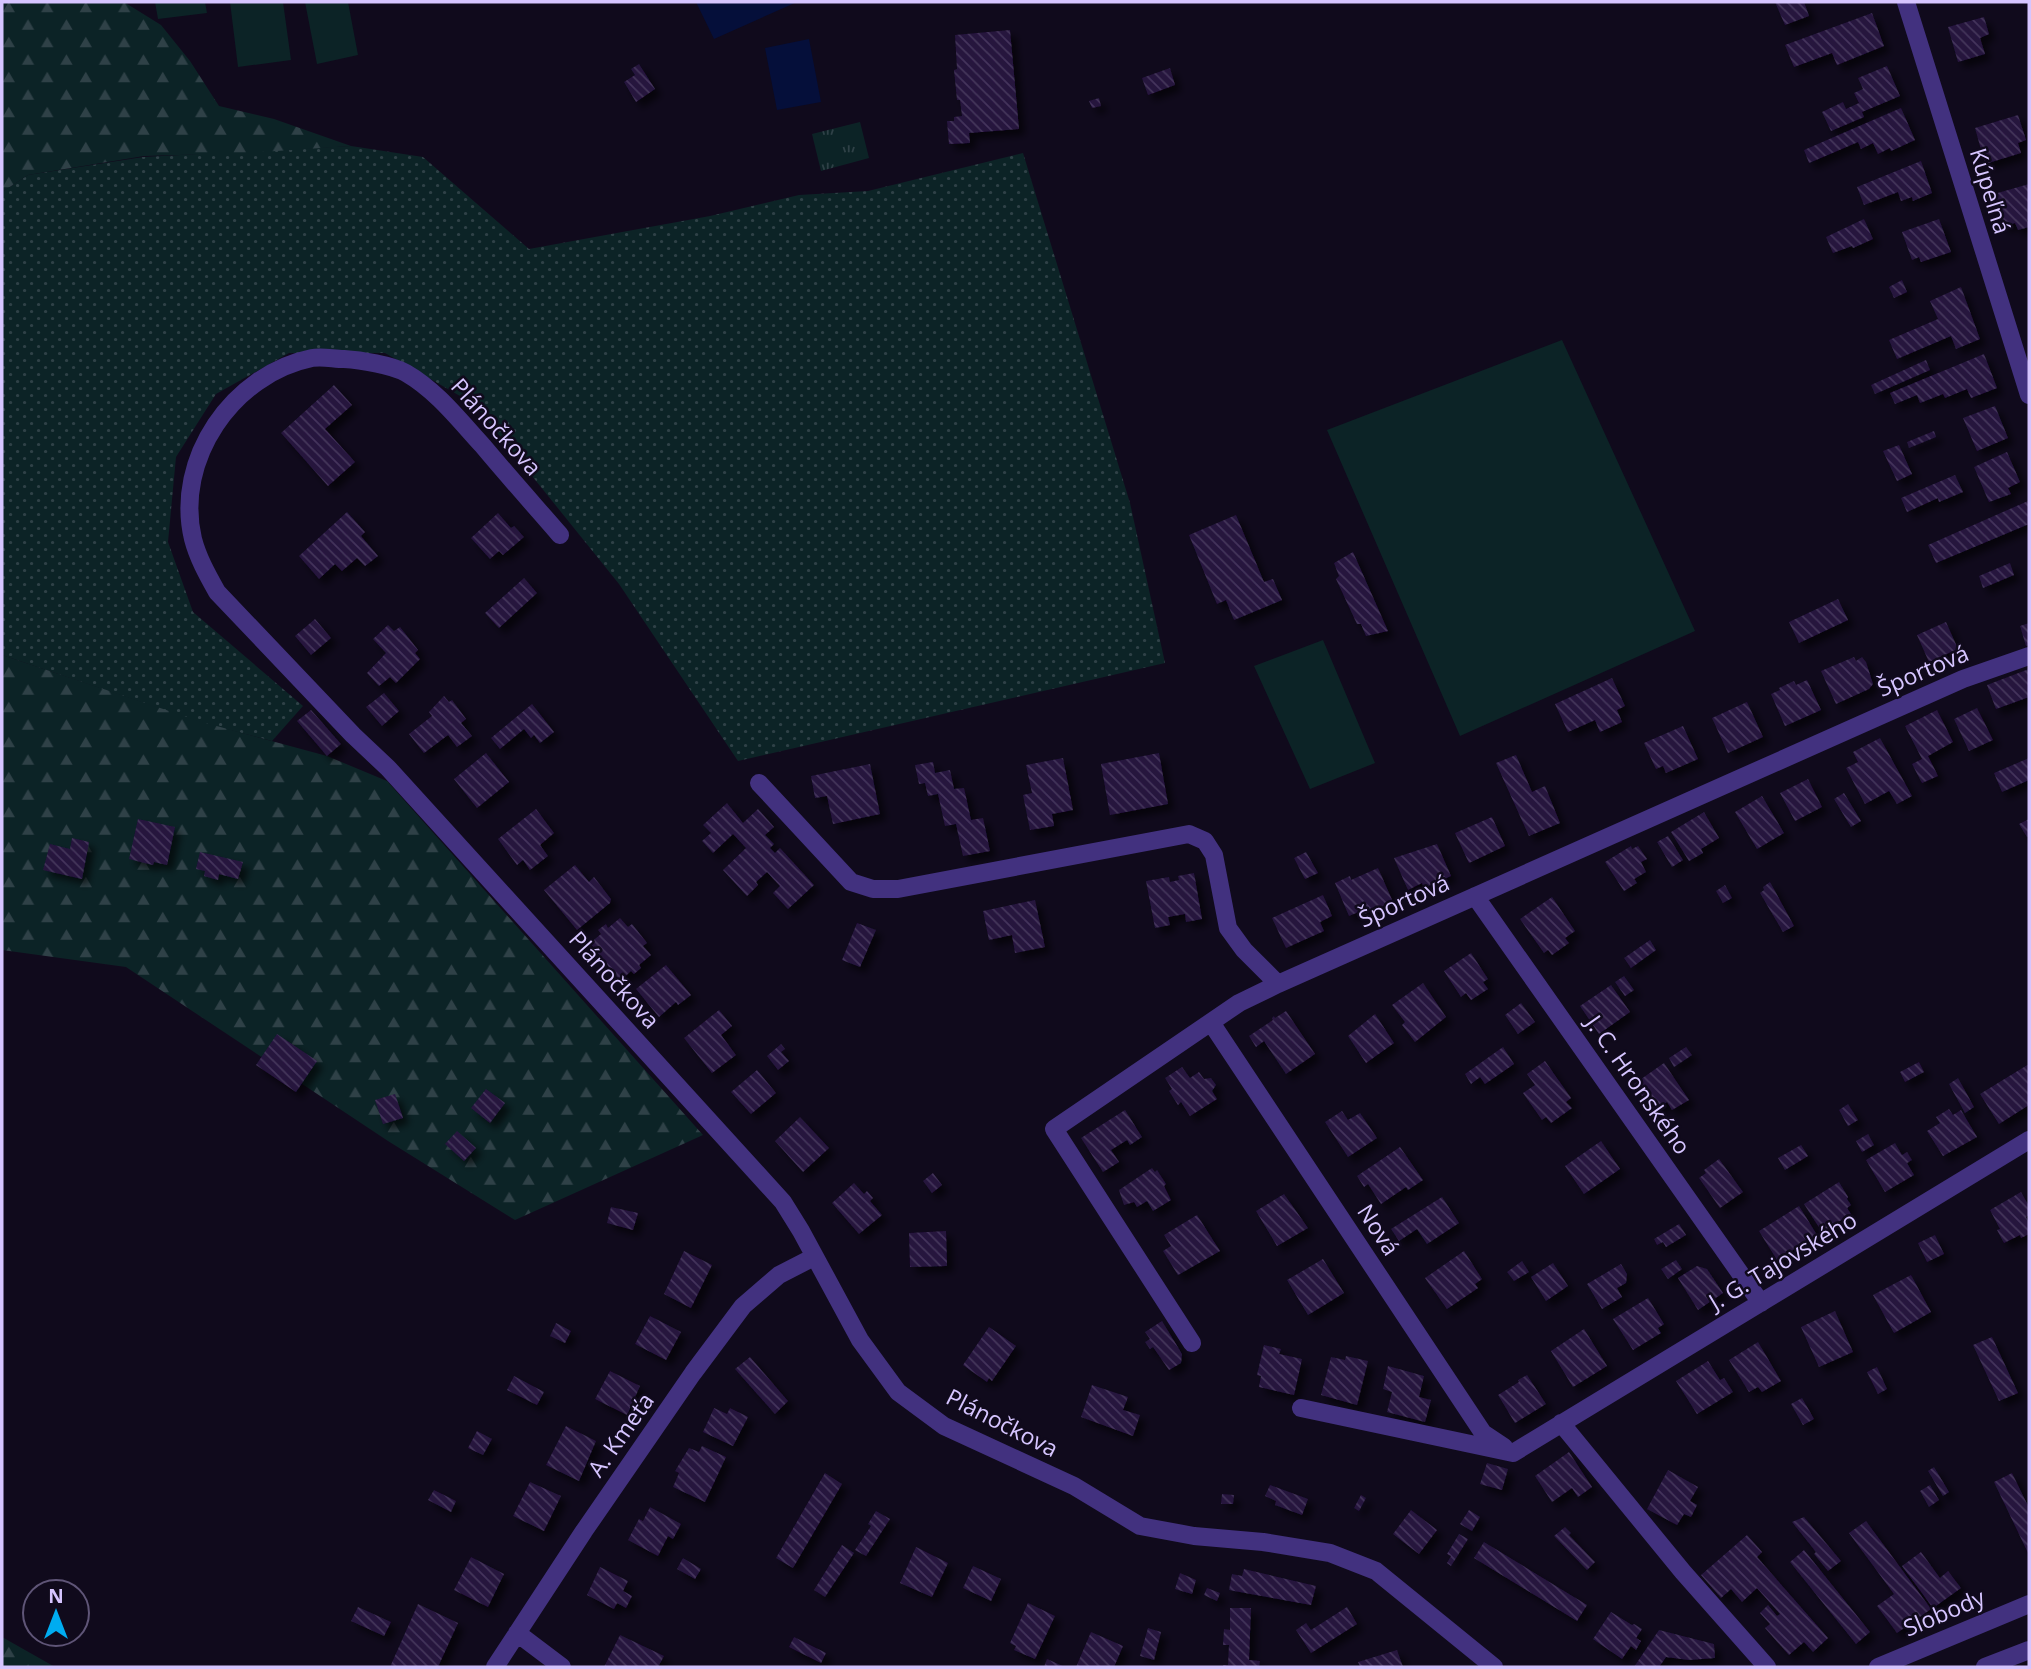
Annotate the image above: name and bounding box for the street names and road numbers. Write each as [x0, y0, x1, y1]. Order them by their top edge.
street label: Kúpeľná [1963, 144, 2019, 237]
street label: Plánočkova [444, 370, 549, 482]
street label: Športová [1872, 637, 1973, 704]
street label: Športová [1353, 866, 1454, 934]
street label: Plánočkova [562, 923, 667, 1035]
street label: J. C. Hronského [1578, 1007, 1699, 1160]
street label: Nová [1350, 1197, 1407, 1261]
street label: J. G. Tajovského [1701, 1203, 1862, 1318]
street label: Plánočkova [941, 1380, 1064, 1464]
street label: A. Kmeťa [580, 1386, 661, 1483]
street label: Slobody [1898, 1580, 1990, 1644]

